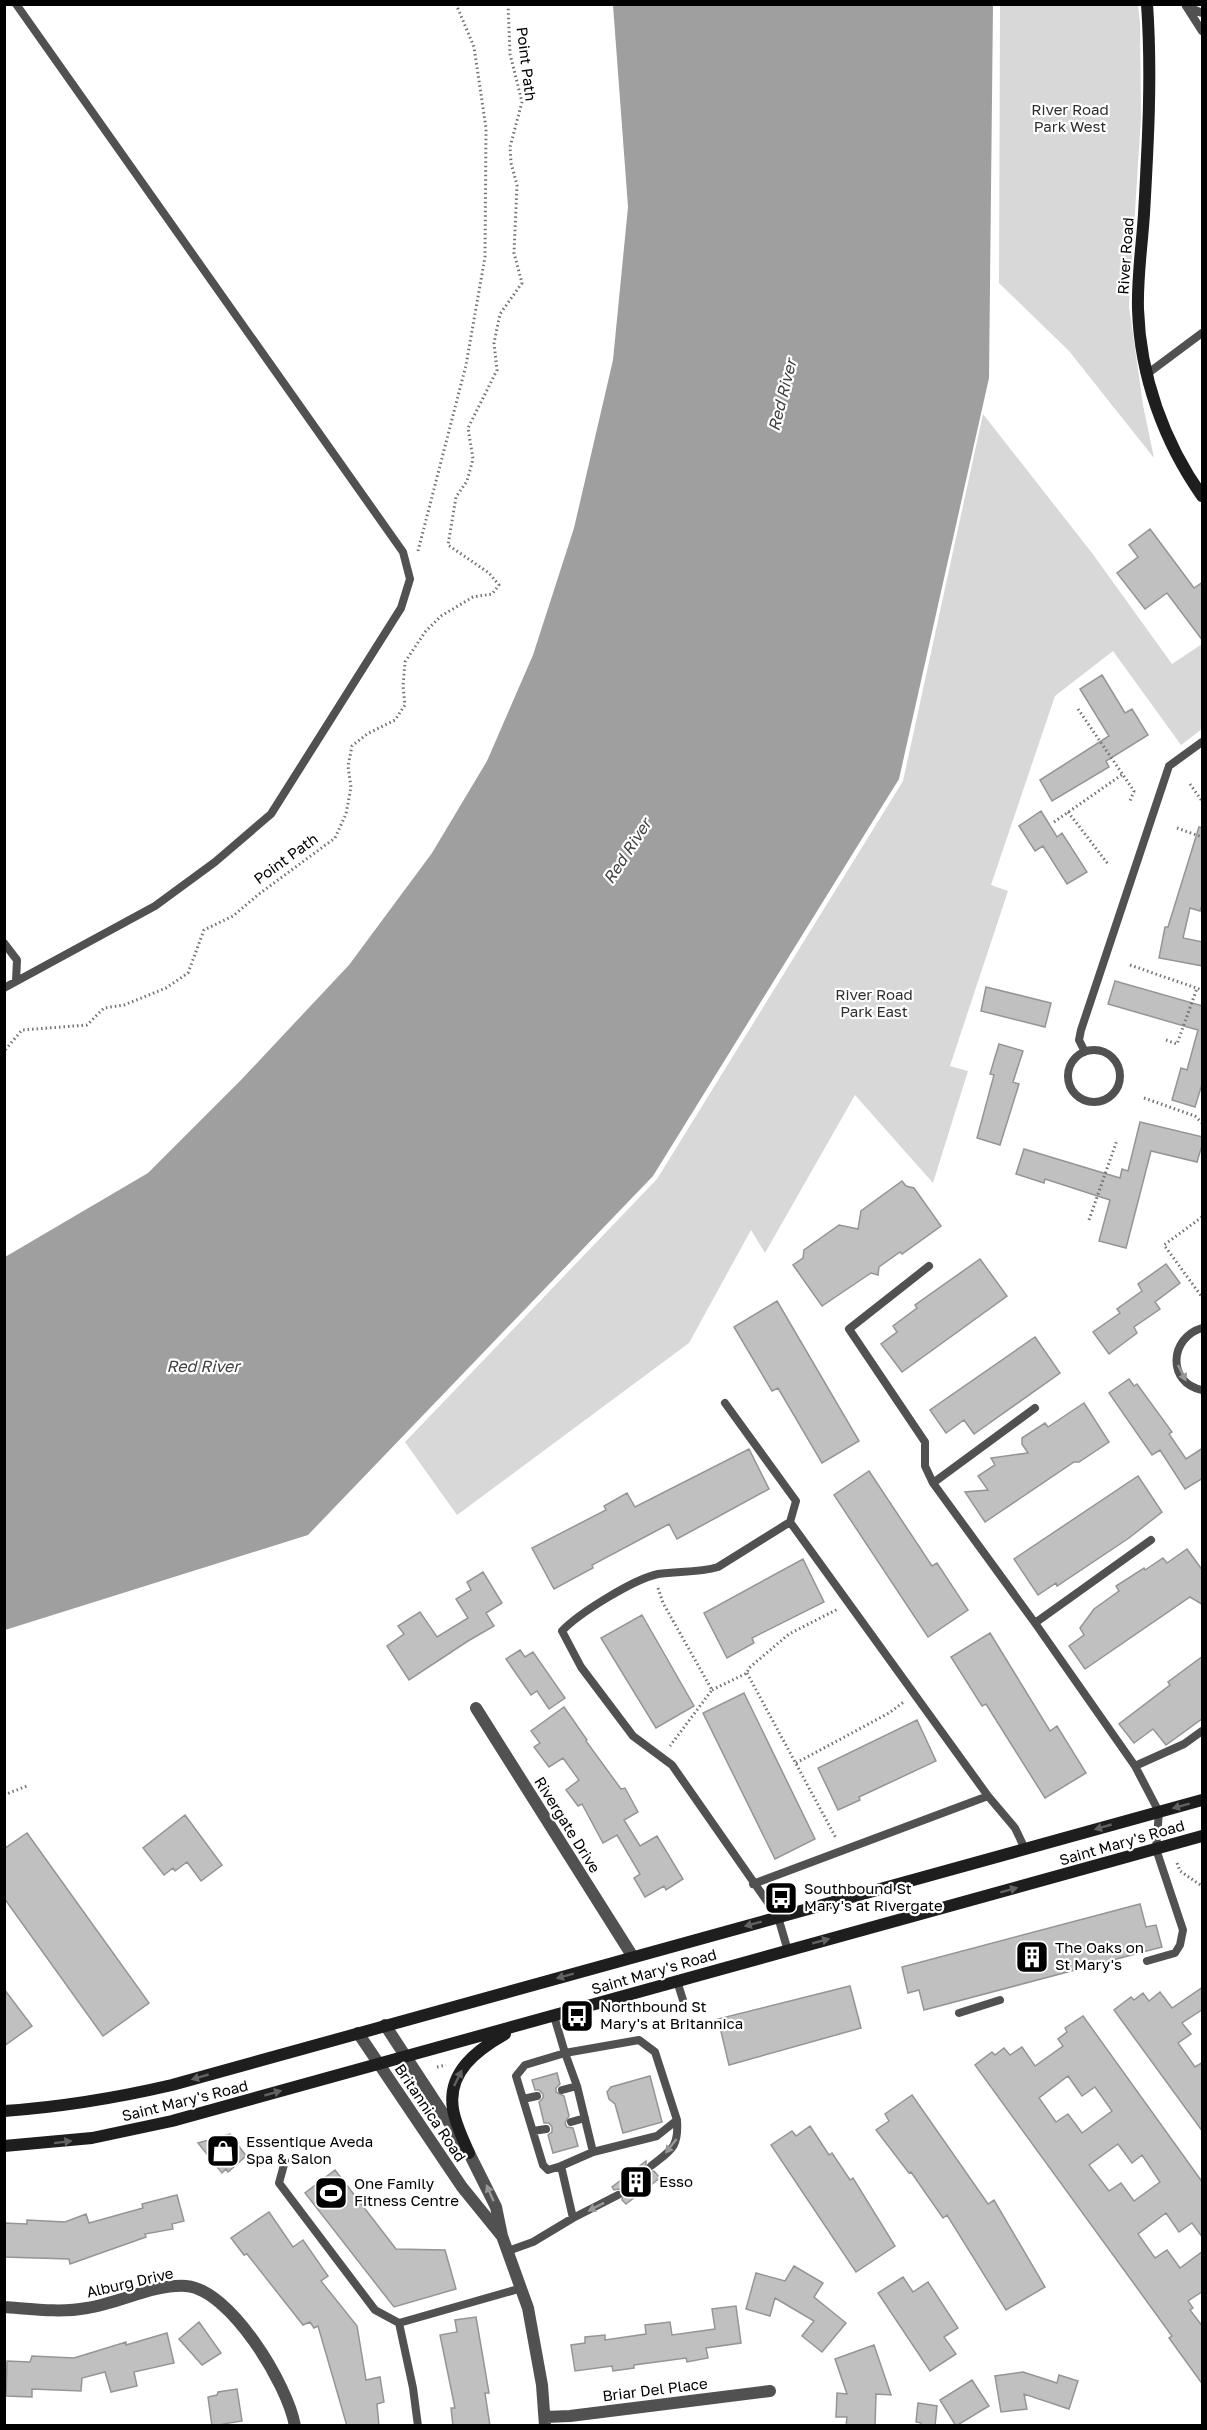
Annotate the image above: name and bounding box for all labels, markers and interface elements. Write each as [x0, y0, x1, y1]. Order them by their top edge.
street label: Point Path [514, 26, 540, 102]
park label: River Road Park West [1031, 100, 1109, 135]
street label: River Road [1113, 217, 1137, 295]
water label: Red River [763, 354, 801, 433]
water label: Red River [599, 813, 657, 887]
street label: Point Path [250, 829, 321, 887]
park label: River Road Park East [835, 985, 913, 1020]
water label: Red River [166, 1356, 242, 1376]
one-way arrow [1176, 1364, 1186, 1382]
street label: Rivergate Drive [531, 1773, 605, 1876]
one-way arrow [1172, 1802, 1190, 1811]
street label: Saint Mary's Road [1057, 1816, 1186, 1869]
one-way arrow [1094, 1823, 1112, 1833]
place label: Southbound St Mary's at Rivergate [804, 1879, 943, 1914]
bus stop icon: Southbound St Mary's at Rivergate [763, 1880, 799, 1916]
one-way arrow [999, 1884, 1018, 1894]
one-way arrow [744, 1920, 762, 1929]
one-way arrow [811, 1936, 830, 1946]
place label: The Oaks on St Mary's [1055, 1938, 1144, 1973]
building icon: The Oaks on St Mary's [1014, 1939, 1050, 1975]
street label: Saint Mary's Road [589, 1945, 718, 1998]
one-way arrow [556, 1972, 574, 1981]
place label: Northbound St Mary's at Britannica [600, 1997, 743, 2032]
bus stop icon: Northbound St Mary's at Britannica [559, 1998, 595, 2034]
street label: Britannica Road [391, 2060, 470, 2165]
one-way arrow [453, 2069, 462, 2086]
one-way arrow [191, 2073, 209, 2082]
street label: Saint Mary's Road [120, 2076, 250, 2124]
one-way arrow [264, 2088, 282, 2097]
place label: Essentique Aveda Spa & Salon [246, 2132, 373, 2167]
shop icon: Essentique Aveda Spa & Salon [205, 2133, 241, 2169]
one-way arrow [53, 2137, 72, 2147]
one-way arrow [665, 2138, 678, 2154]
building icon: Esso [618, 2164, 654, 2200]
place label: Esso [659, 2172, 693, 2190]
place label: One Family Fitness Centre [354, 2174, 459, 2209]
sports icon: One Family Fitness Centre [313, 2175, 349, 2211]
one-way arrow [484, 2184, 494, 2202]
one-way arrow [587, 2202, 604, 2212]
street label: Alburg Drive [85, 2263, 175, 2301]
street label: Briar Del Place [601, 2374, 709, 2404]

